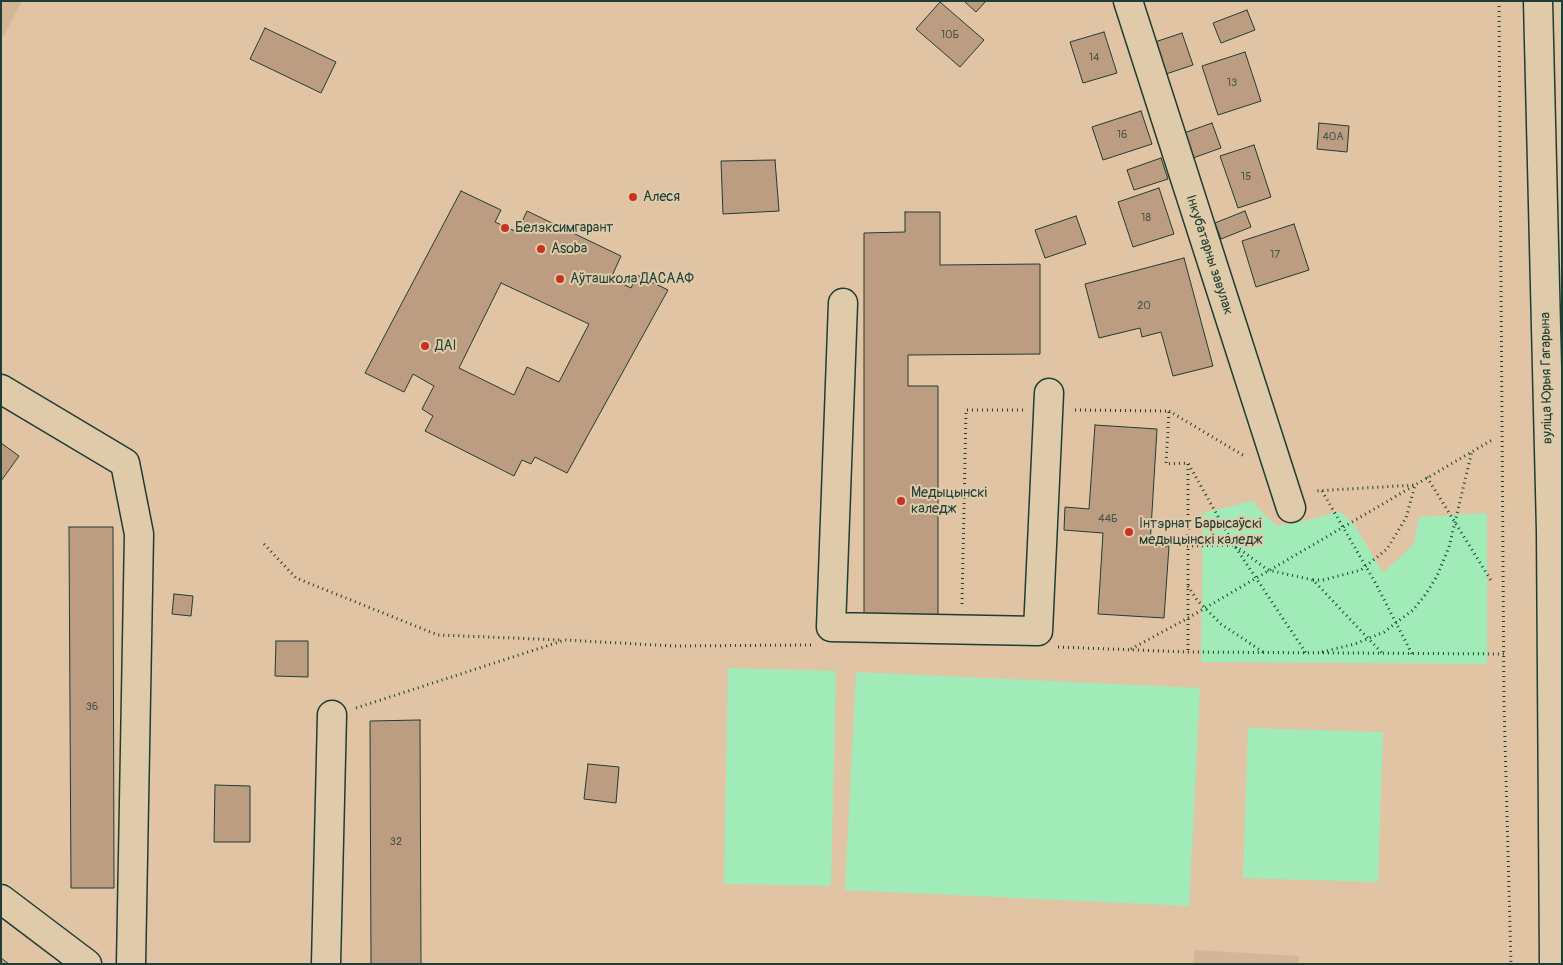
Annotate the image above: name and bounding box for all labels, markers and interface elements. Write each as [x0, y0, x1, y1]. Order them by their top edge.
house number: 10Б [941, 28, 959, 42]
house number: 14 [1089, 51, 1099, 65]
house number: 13 [1227, 76, 1237, 90]
house number: 16 [1117, 128, 1127, 142]
house number: 40А [1322, 130, 1344, 144]
house number: 15 [1241, 170, 1251, 184]
place label: Алеся [643, 189, 680, 205]
marker: Алеся [627, 191, 639, 203]
street label: Інкубатарны завулак [1182, 193, 1236, 317]
house number: 18 [1141, 211, 1151, 225]
place label: Белэксимгарант [515, 220, 613, 236]
marker: Белэксимгарант [499, 222, 511, 234]
place label: Asoba [551, 241, 587, 257]
marker: Asoba [535, 243, 547, 255]
house number: 17 [1270, 248, 1280, 262]
place label: Аўташкола ДАСААФ [570, 271, 694, 287]
marker: Аўташкола ДАСААФ [554, 273, 566, 285]
house number: 20 [1137, 299, 1151, 313]
street label: вуліца Юрыя Гагарына [1537, 312, 1557, 444]
place label: ДАІ [435, 338, 456, 354]
marker: ДАІ [419, 340, 431, 352]
place label: Медыцынскі каледж [911, 485, 987, 518]
marker: Медыцынскі каледж [895, 495, 907, 507]
house number: 44Б [1098, 512, 1118, 526]
place label: Інтэрнат Барысаўскі медыцынскі каледж [1139, 516, 1263, 548]
marker: Інтэрнат Барысаўскі медыцынскі каледж [1123, 526, 1135, 538]
house number: 36 [86, 700, 98, 714]
house number: 32 [390, 835, 402, 849]

